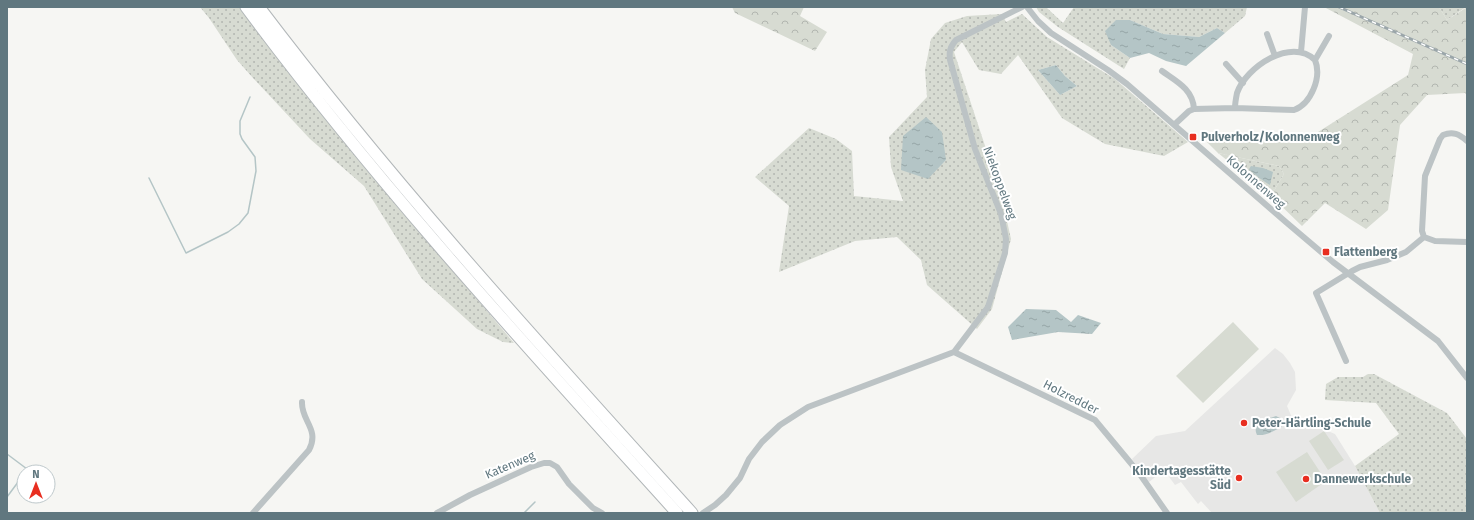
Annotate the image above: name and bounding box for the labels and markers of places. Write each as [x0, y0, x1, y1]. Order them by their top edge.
place label: Pulverholz/Kolonnenweg [1201, 130, 1340, 144]
marker: Pulverholz/Kolonnenweg [1188, 132, 1198, 142]
place label: Flattenberg [1334, 245, 1398, 259]
marker: Flattenberg [1321, 247, 1331, 257]
place label: Peter-Härtling-Schule [1252, 416, 1371, 430]
marker: Peter-Härtling-Schule [1239, 418, 1249, 428]
place label: Kindertagesstätte Süd [1132, 464, 1231, 492]
place label: Dannewerkschule [1314, 472, 1412, 486]
marker: Kindertagesstätte Süd [1234, 473, 1244, 483]
marker: Dannewerkschule [1301, 474, 1311, 484]

